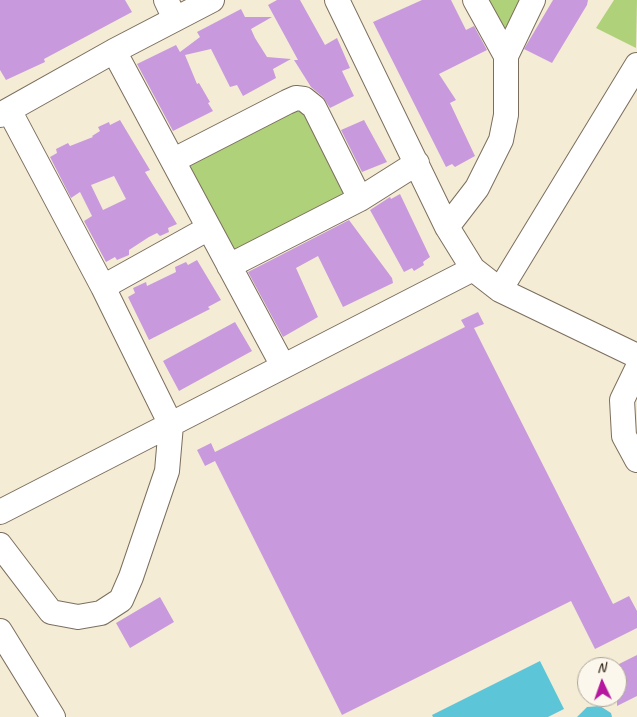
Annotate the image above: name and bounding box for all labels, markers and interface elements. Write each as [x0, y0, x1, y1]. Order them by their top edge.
north arrow [577, 657, 627, 707]
text: N [596, 659, 606, 676]

